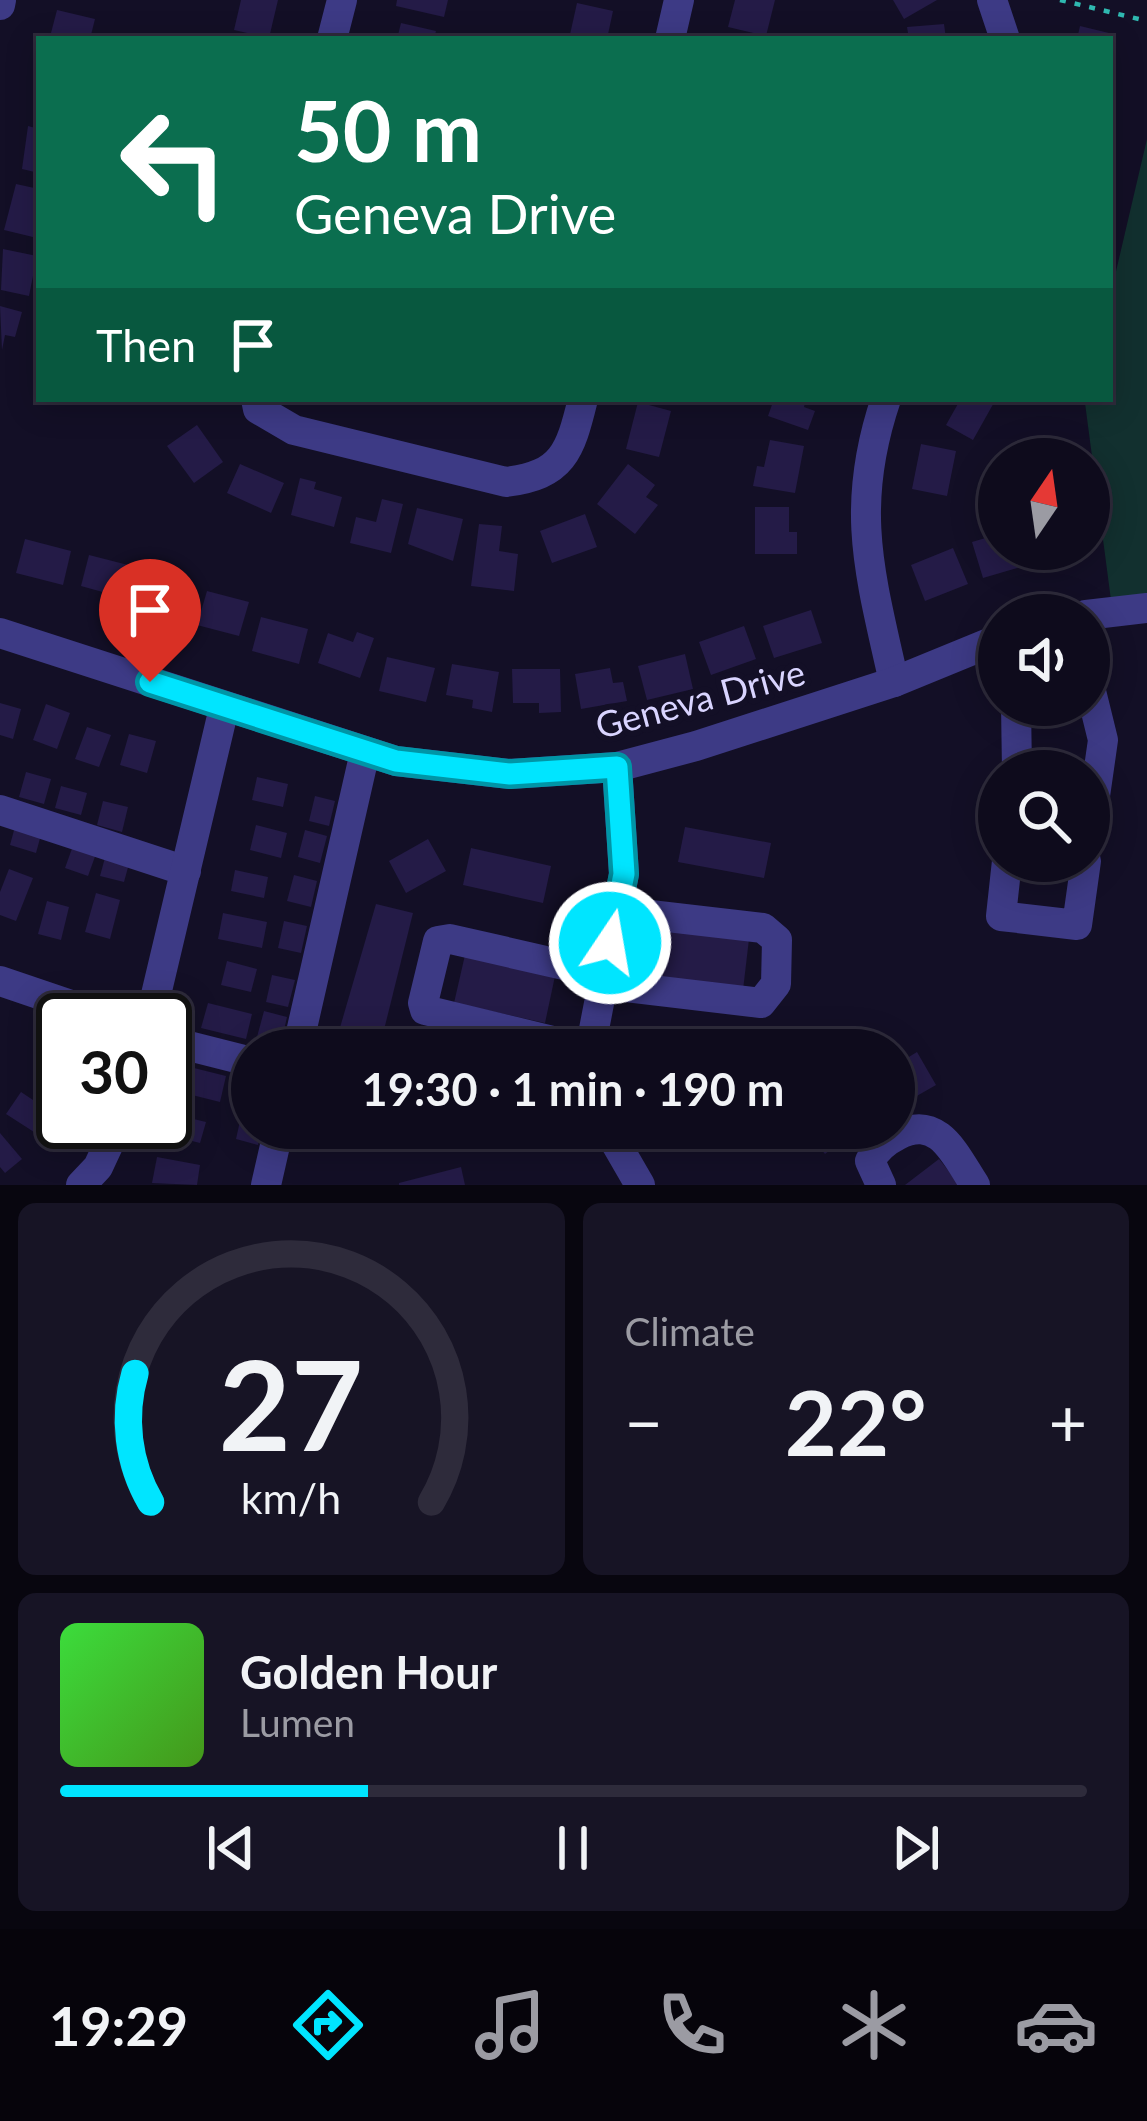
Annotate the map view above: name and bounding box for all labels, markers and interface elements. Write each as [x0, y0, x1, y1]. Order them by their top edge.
text: 50 m [294, 79, 482, 180]
icon: left [96, 84, 252, 240]
text: Geneva Drive [294, 181, 616, 246]
icon: arrive [220, 312, 286, 378]
text: Then [96, 318, 196, 372]
north arrow [978, 438, 1110, 570]
map controls [978, 438, 1110, 882]
pin [99, 559, 201, 682]
icon: arrive [117, 577, 183, 643]
button: sound [978, 594, 1110, 726]
street label: Geneva Drive [591, 649, 809, 747]
button: search [978, 750, 1110, 882]
position arrow [547, 880, 673, 1006]
speed limit sign: 30 [36, 993, 192, 1149]
text: 19:30 · 1 min · 190 m [362, 1062, 784, 1116]
text: Climate [625, 1308, 755, 1354]
text: 27 [219, 1328, 364, 1478]
text: 22° [785, 1367, 927, 1475]
text: − [625, 1382, 663, 1461]
text: + [1049, 1382, 1087, 1461]
text: km/h [241, 1472, 341, 1523]
text: Golden Hour [240, 1645, 497, 1699]
text: Lumen [240, 1699, 355, 1745]
icon: previous [198, 1815, 264, 1881]
icon: pause [540, 1815, 606, 1881]
icon: next [883, 1815, 949, 1881]
icon: directions [286, 1983, 370, 2067]
icon: music [468, 1983, 552, 2067]
icon: phone [650, 1983, 734, 2067]
icon: climate [832, 1983, 916, 2067]
icon: car [1014, 1983, 1098, 2067]
text: 19:29 [49, 1993, 188, 2058]

